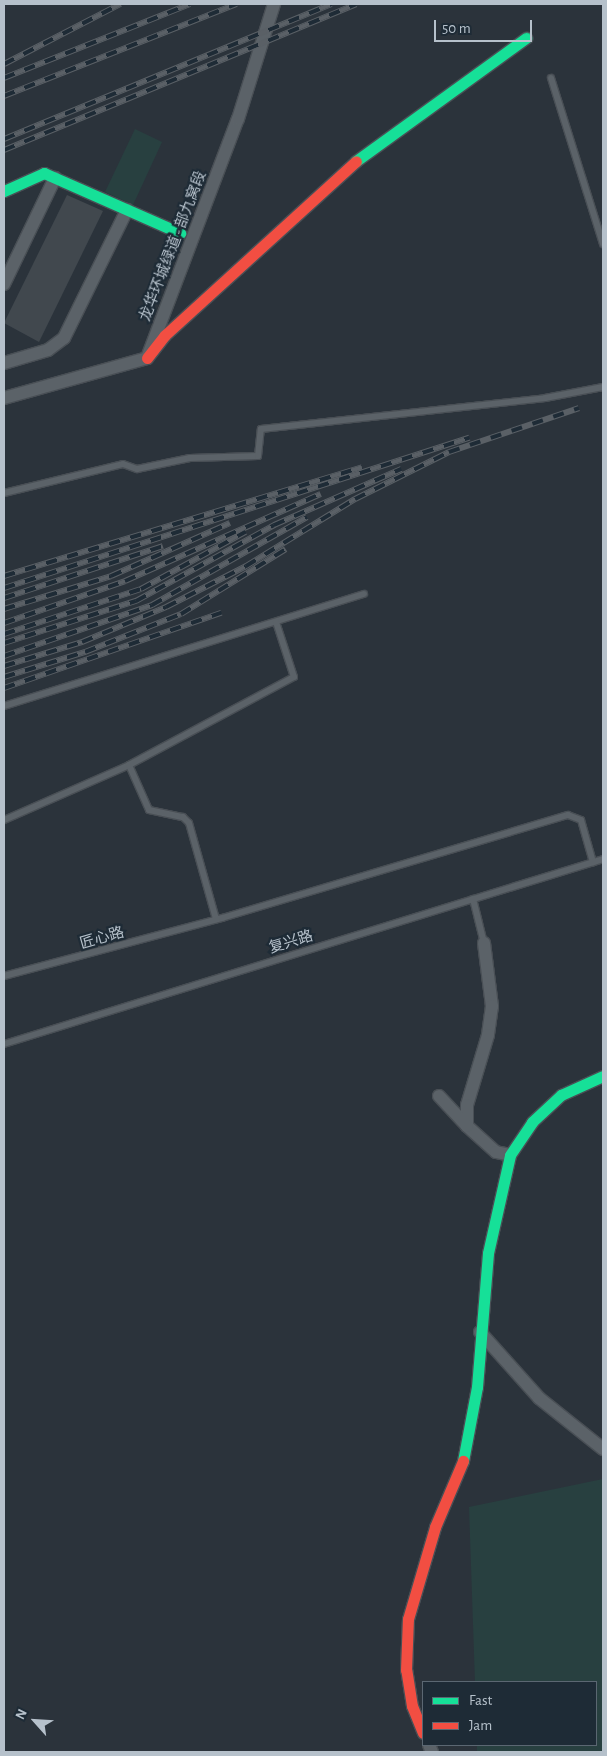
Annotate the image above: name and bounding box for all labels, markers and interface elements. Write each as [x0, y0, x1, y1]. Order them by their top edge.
scale bar [437, 10, 534, 42]
text: 50 m [442, 21, 471, 36]
street label: 龙华环城绿道 - 部九窝段 [136, 168, 210, 324]
street label: 匠心路 [78, 923, 126, 953]
street label: 复兴路 [267, 927, 315, 957]
legend [422, 1681, 597, 1746]
text: Fast [469, 1693, 492, 1708]
north arrow [10, 1696, 60, 1746]
text: N [13, 1707, 30, 1722]
text: Jam [469, 1718, 492, 1733]

